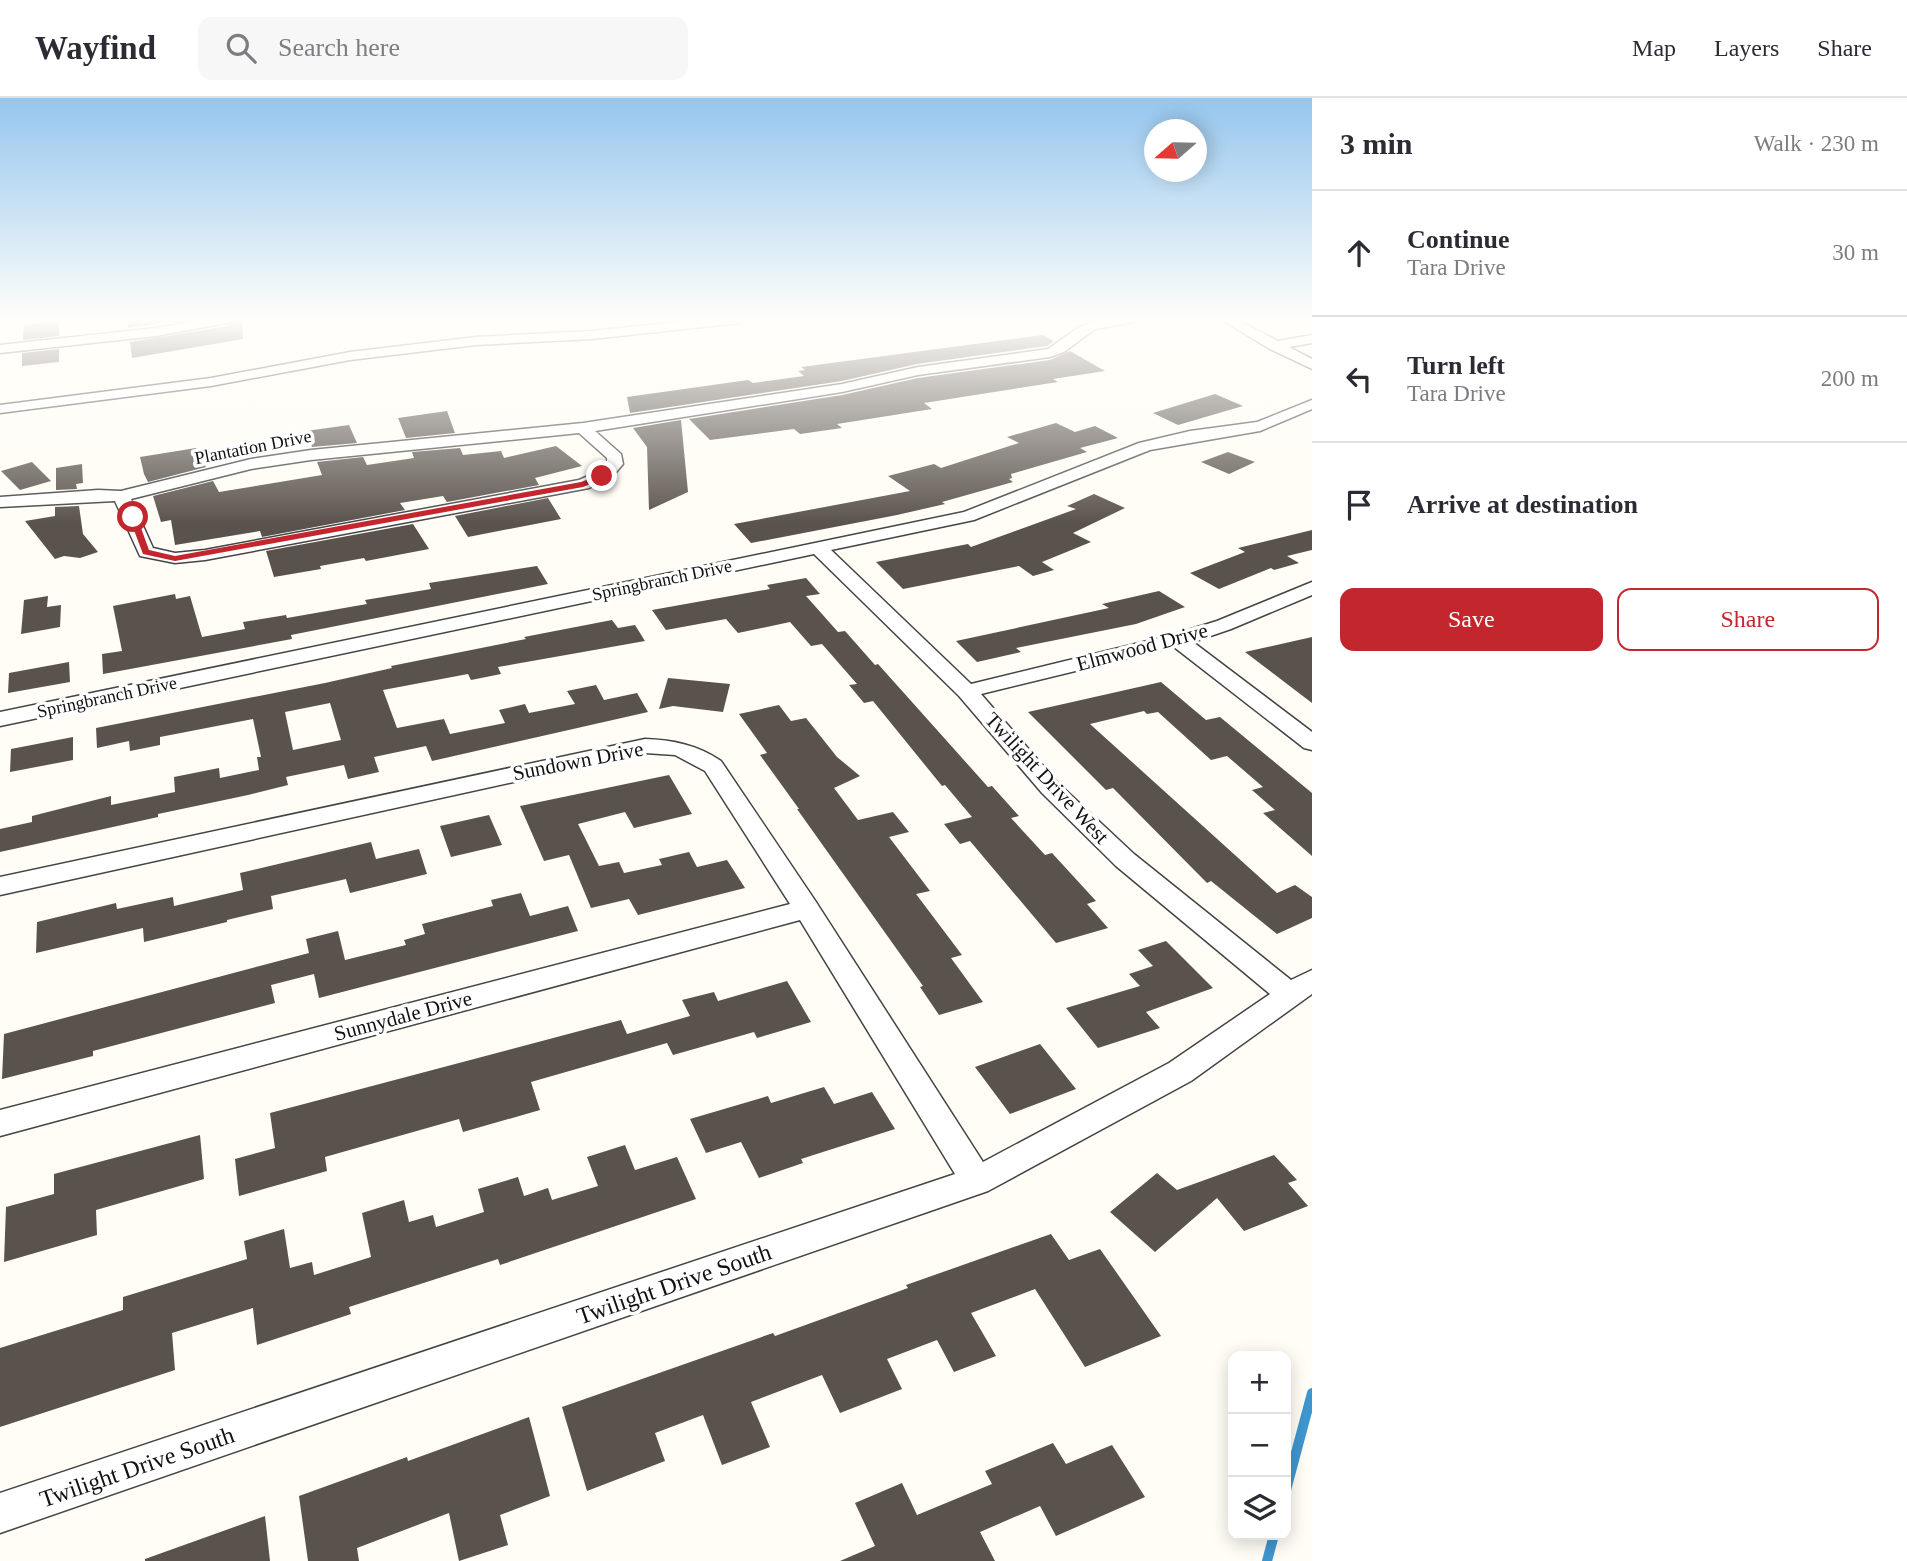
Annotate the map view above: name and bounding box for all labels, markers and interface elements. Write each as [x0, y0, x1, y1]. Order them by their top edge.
search box [198, 17, 688, 80]
icon: search [222, 29, 260, 67]
text: Wayfind [35, 30, 156, 66]
text: Search here [278, 33, 400, 62]
text: Map [1632, 35, 1676, 61]
text: Layers [1714, 35, 1779, 61]
text: Share [1817, 35, 1872, 61]
north arrow [1144, 119, 1207, 182]
text: 3 min [1340, 127, 1413, 160]
text: Walk · 230 m [1754, 131, 1879, 156]
text: Continue [1407, 225, 1510, 254]
icon: ahead [1340, 234, 1378, 272]
text: 30 m [1832, 240, 1879, 265]
text: Tara Drive [1407, 255, 1506, 280]
text: Turn left [1407, 351, 1505, 380]
icon: left [1340, 360, 1378, 398]
text: 200 m [1821, 366, 1879, 391]
text: Tara Drive [1407, 381, 1506, 406]
street label: Plantation Drive [193, 426, 313, 468]
route end [586, 460, 617, 491]
icon: arrive [1340, 486, 1378, 524]
text: Arrive at destination [1407, 490, 1638, 519]
route start [117, 501, 148, 532]
street label: Springbranch Drive [590, 555, 734, 605]
button: Save [1340, 588, 1603, 651]
button: Share [1617, 588, 1879, 651]
street label: Elmwood Drive [1074, 618, 1210, 676]
street label: Springbranch Drive [35, 672, 179, 722]
street label: Twilight Drive West [980, 708, 1114, 849]
street label: Sundown Drive [511, 737, 645, 785]
street label: Sunnydale Drive [331, 986, 475, 1046]
street label: Twilight Drive South [573, 1239, 775, 1329]
map controls [1228, 1351, 1291, 1540]
button: + [1228, 1351, 1291, 1414]
button: − [1228, 1414, 1291, 1477]
street label: Twilight Drive South [36, 1422, 238, 1512]
button: layers [1228, 1477, 1291, 1540]

